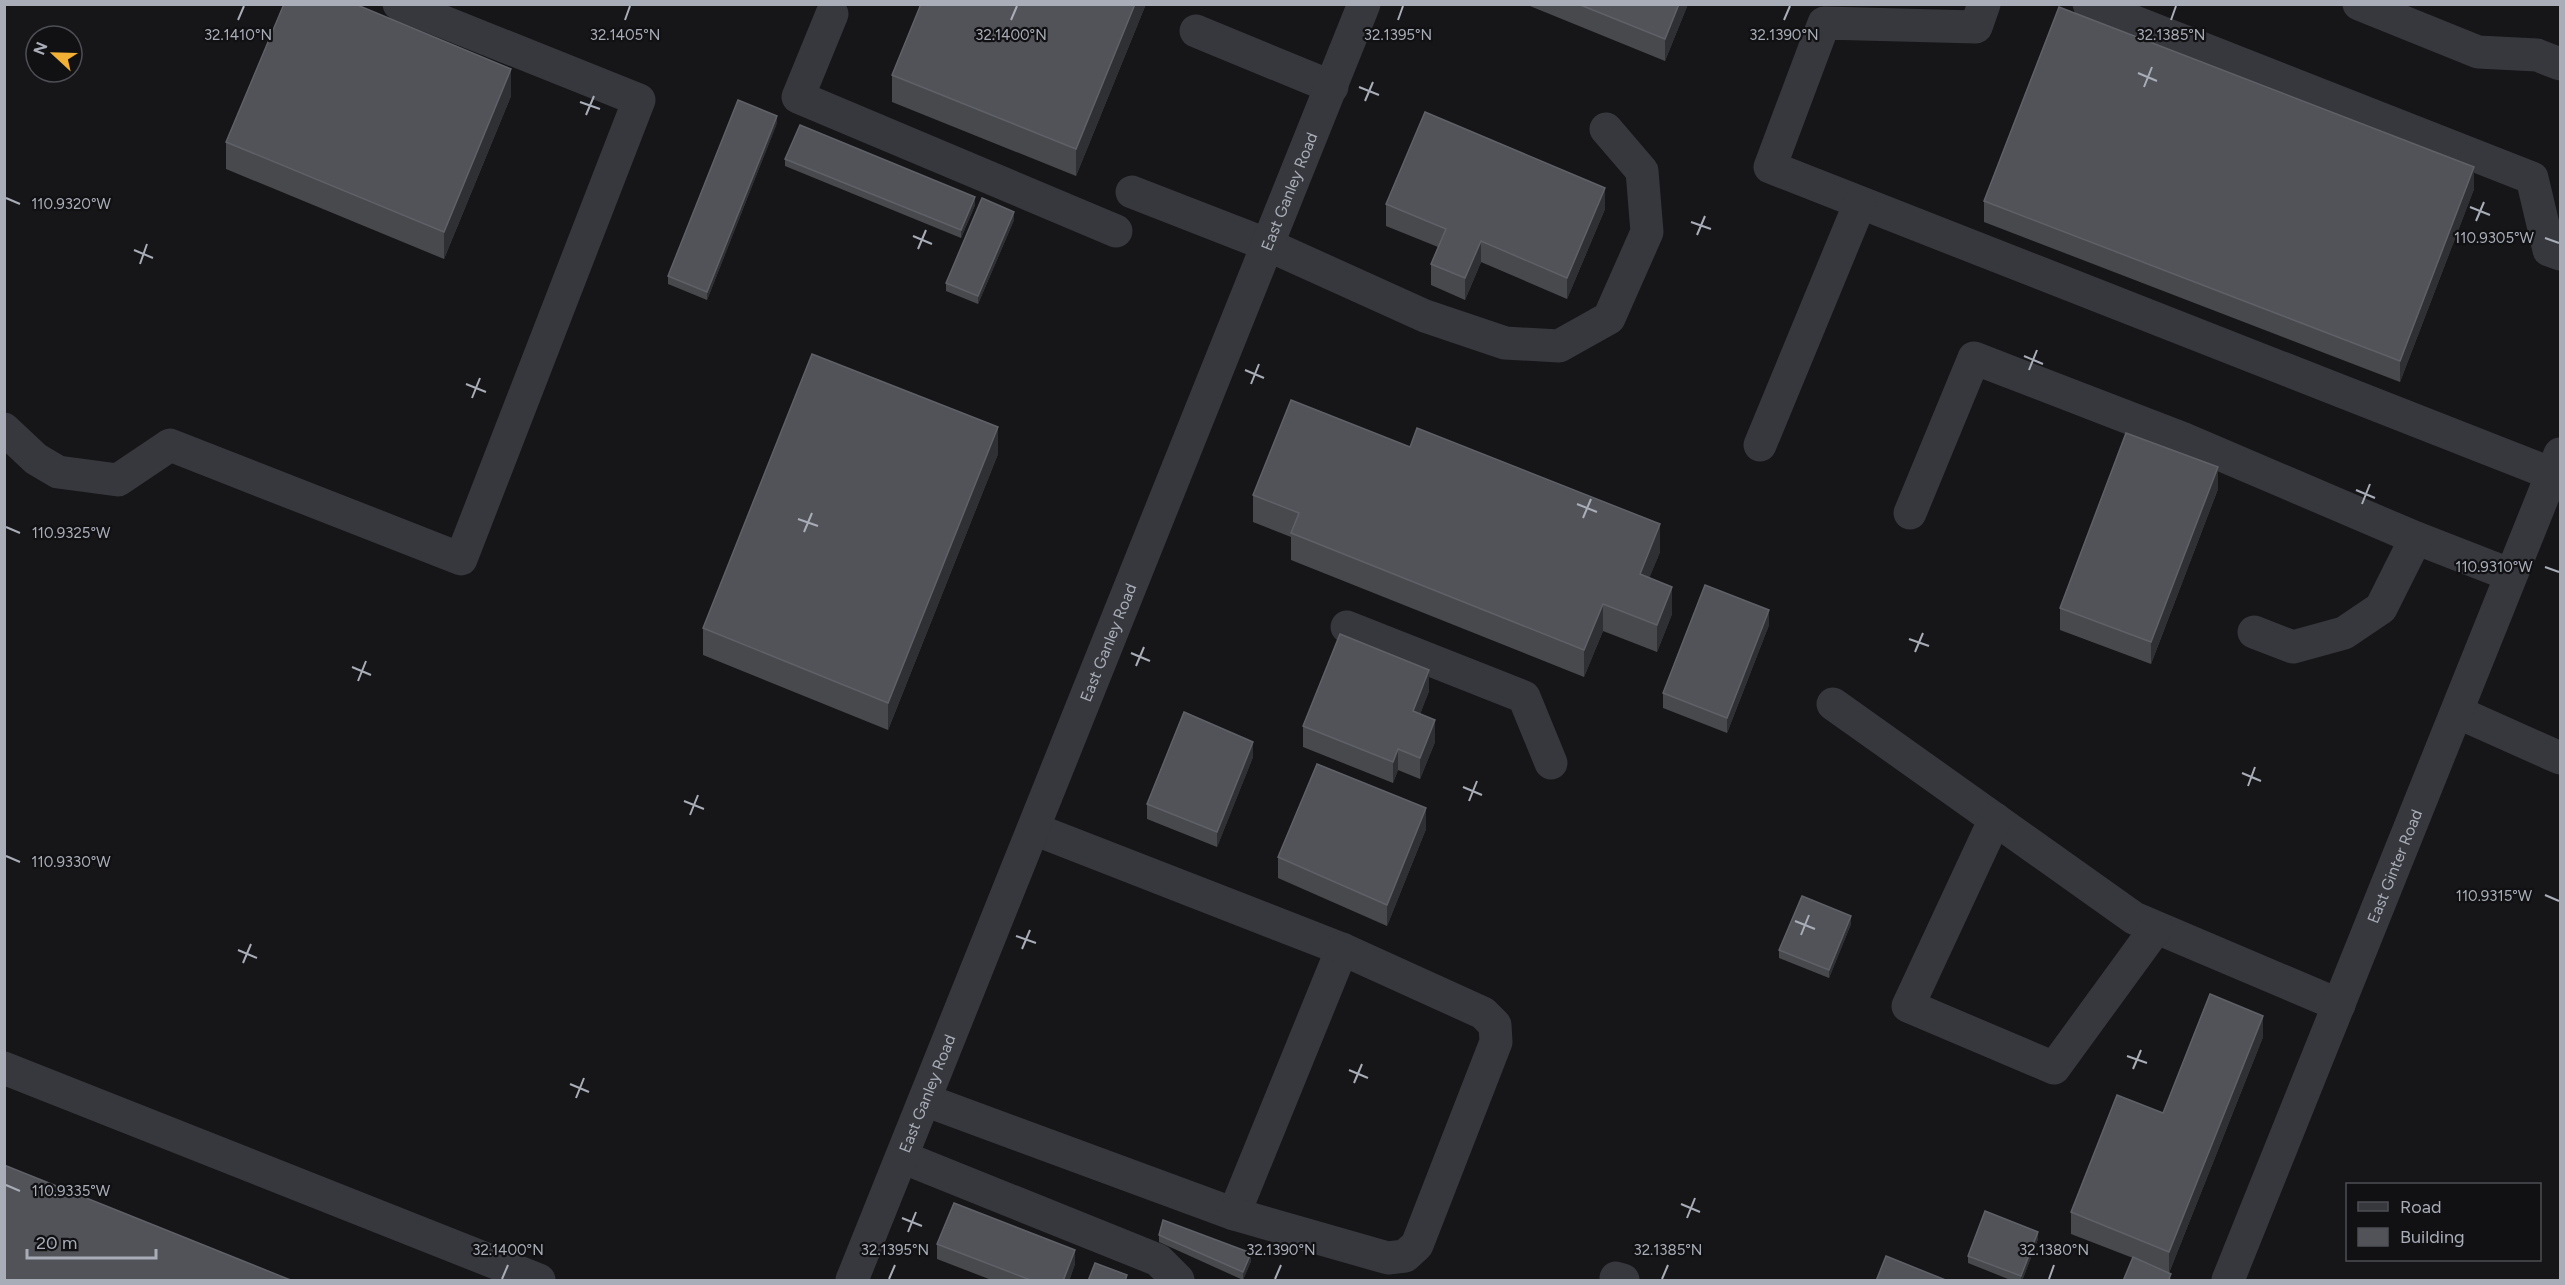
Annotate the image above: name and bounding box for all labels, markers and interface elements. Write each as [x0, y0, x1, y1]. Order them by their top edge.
north arrow [24, 24, 84, 84]
text: 32.1410°N [204, 26, 272, 44]
text: 32.1405°N [590, 26, 660, 44]
text: 32.1400°N [975, 26, 1047, 44]
text: 32.1395°N [1364, 26, 1432, 44]
text: 32.1390°N [1749, 26, 1819, 44]
text: 32.1385°N [2136, 26, 2206, 44]
text: N [29, 39, 52, 58]
street label: East Ganley Road [1257, 129, 1321, 253]
text: 110.9320°W [31, 195, 111, 213]
text: 110.9305°W [2454, 229, 2535, 247]
text: 110.9325°W [32, 524, 111, 542]
text: 110.9310°W [2455, 558, 2533, 576]
street label: East Ganley Road [1076, 581, 1140, 704]
street label: East Ginter Road [2363, 807, 2426, 926]
text: 110.9330°W [31, 853, 111, 871]
text: 110.9315°W [2456, 887, 2533, 905]
street label: East Ganley Road [895, 1032, 959, 1155]
text: 110.9335°W [32, 1182, 111, 1200]
legend [2346, 1183, 2541, 1261]
text: Road [2400, 1196, 2441, 1218]
scale bar [27, 1222, 156, 1260]
text: Building [2400, 1226, 2465, 1248]
text: 20 m [36, 1232, 77, 1254]
text: 32.1400°N [472, 1241, 544, 1259]
text: 32.1395°N [861, 1241, 929, 1259]
text: 32.1390°N [1246, 1241, 1316, 1259]
text: 32.1385°N [1633, 1241, 1703, 1259]
text: 32.1380°N [2019, 1241, 2089, 1259]

